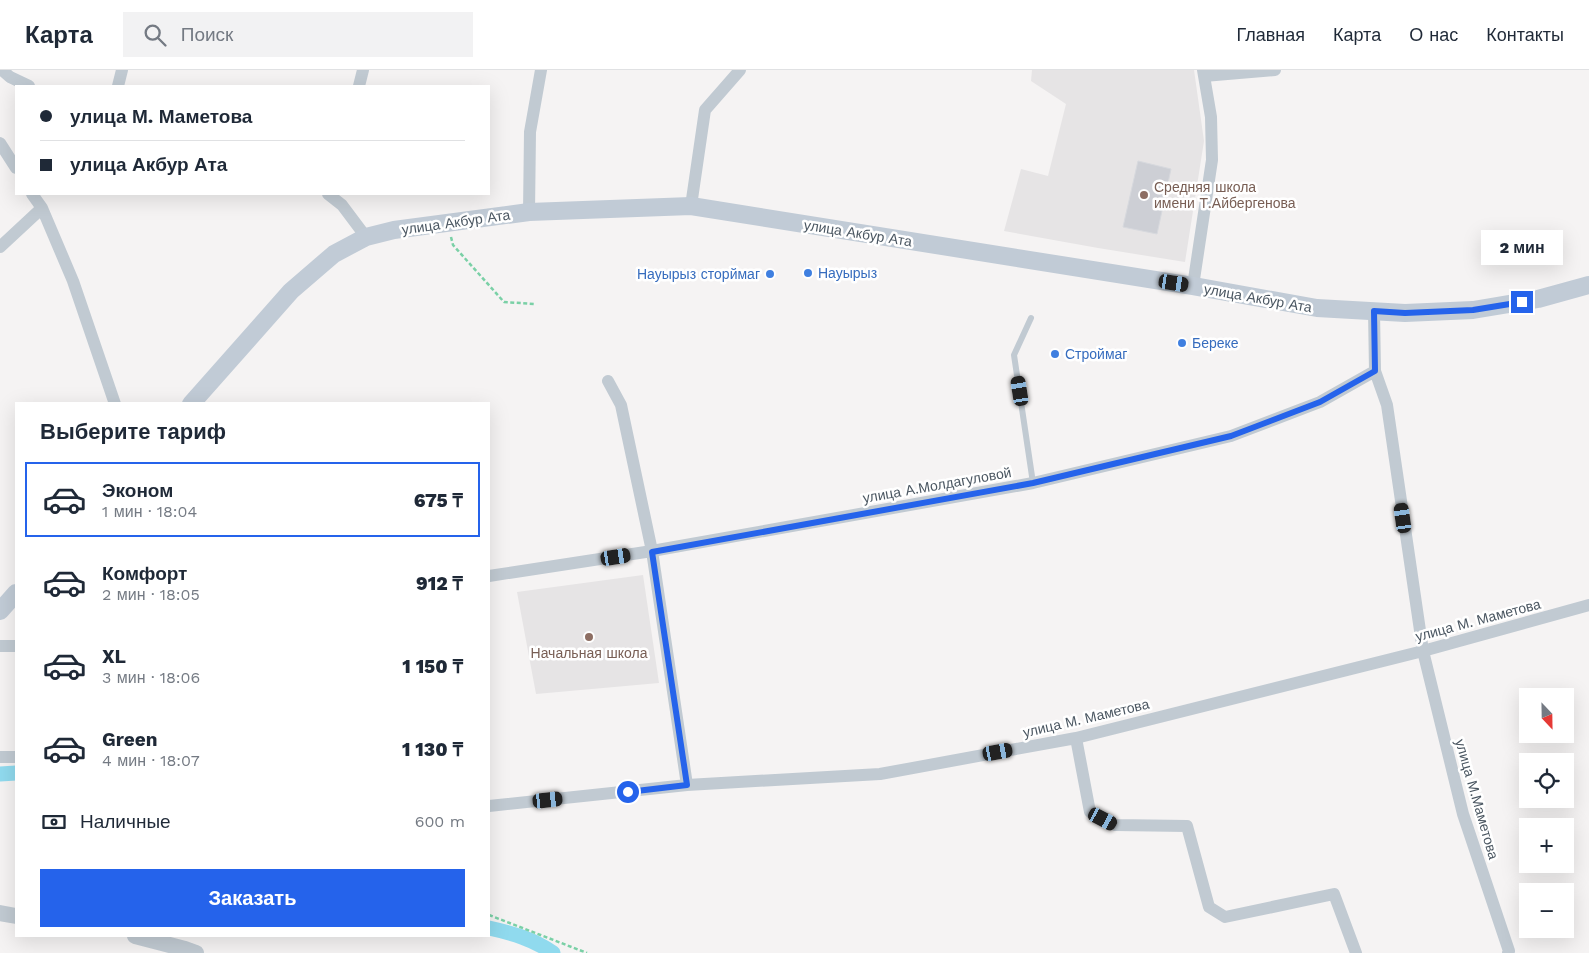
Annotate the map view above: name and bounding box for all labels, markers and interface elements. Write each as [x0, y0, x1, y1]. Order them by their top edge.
search box [123, 12, 473, 57]
text: Карта [25, 21, 93, 49]
icon: search [141, 21, 169, 49]
text: Поиск [181, 23, 233, 46]
text: Главная [1236, 24, 1305, 45]
text: Карта [1333, 24, 1381, 45]
text: О нас [1409, 24, 1458, 45]
text: Контакты [1486, 24, 1564, 45]
text: улица М. Маметова [70, 105, 252, 128]
text: улица Акбур Ата [70, 153, 227, 176]
place label: Средняя школа имени Т.Айбергенова [1154, 179, 1296, 211]
marker: Средняя школа имени Т.Айбергенова [1138, 189, 1150, 201]
street label: улица Акбур Ата [401, 206, 511, 238]
street label: улица Акбур Ата [803, 217, 913, 249]
callout: 2 мин [1481, 230, 1563, 264]
text: 2 мин [1499, 238, 1545, 257]
place label: Науырыз [818, 265, 877, 281]
place label: Науырыз сторймаг [637, 266, 760, 282]
marker: Науырыз [802, 267, 814, 279]
marker: Науырыз сторймаг [764, 268, 776, 280]
car [1158, 273, 1189, 293]
street label: улица Акбур Ата [1203, 281, 1313, 315]
route end [1511, 291, 1533, 313]
place label: Береке [1192, 335, 1239, 351]
marker: Береке [1176, 337, 1188, 349]
place label: Строймаг [1065, 346, 1127, 362]
marker: Строймаг [1049, 348, 1061, 360]
car [1010, 375, 1029, 407]
text: Выберите тариф [40, 419, 226, 444]
street label: улица А.Молдагуловой [861, 464, 1013, 506]
icon: car [42, 477, 87, 522]
text: Эконом [102, 479, 173, 502]
text: 675 ₸ [414, 489, 463, 512]
text: 1 мин · 18:04 [102, 502, 197, 521]
car [1393, 502, 1412, 534]
car [600, 547, 631, 567]
icon: car [42, 560, 87, 605]
text: Комфорт [102, 562, 187, 585]
text: 912 ₸ [416, 572, 463, 595]
text: 2 мин · 18:05 [102, 585, 200, 604]
street label: улица М. Маметова [1414, 596, 1543, 644]
marker: Начальная школа [583, 631, 595, 643]
icon: car [42, 643, 87, 688]
text: XL [102, 645, 126, 668]
place label: Начальная школа [531, 645, 648, 661]
text: 1 150 ₸ [402, 655, 463, 678]
text: 3 мин · 18:06 [102, 668, 200, 687]
north arrow [1519, 688, 1574, 742]
map controls [1519, 688, 1574, 938]
street label: улица М. Маметова [1021, 696, 1151, 740]
icon: car [42, 726, 87, 771]
text: Green [102, 728, 158, 751]
street label: улица М.Маметова [1452, 737, 1502, 861]
text: 1 130 ₸ [402, 738, 463, 761]
car [981, 742, 1014, 762]
text: 4 мин · 18:07 [102, 751, 200, 770]
button: locate [1519, 753, 1574, 808]
route start [617, 781, 639, 803]
car [532, 791, 563, 809]
car [1086, 805, 1119, 833]
icon: cash [40, 808, 68, 836]
text: Наличные [80, 810, 171, 833]
text: 600 m [415, 812, 465, 831]
button: + [1519, 818, 1574, 873]
button: Заказать [40, 869, 465, 927]
button: − [1519, 883, 1574, 938]

